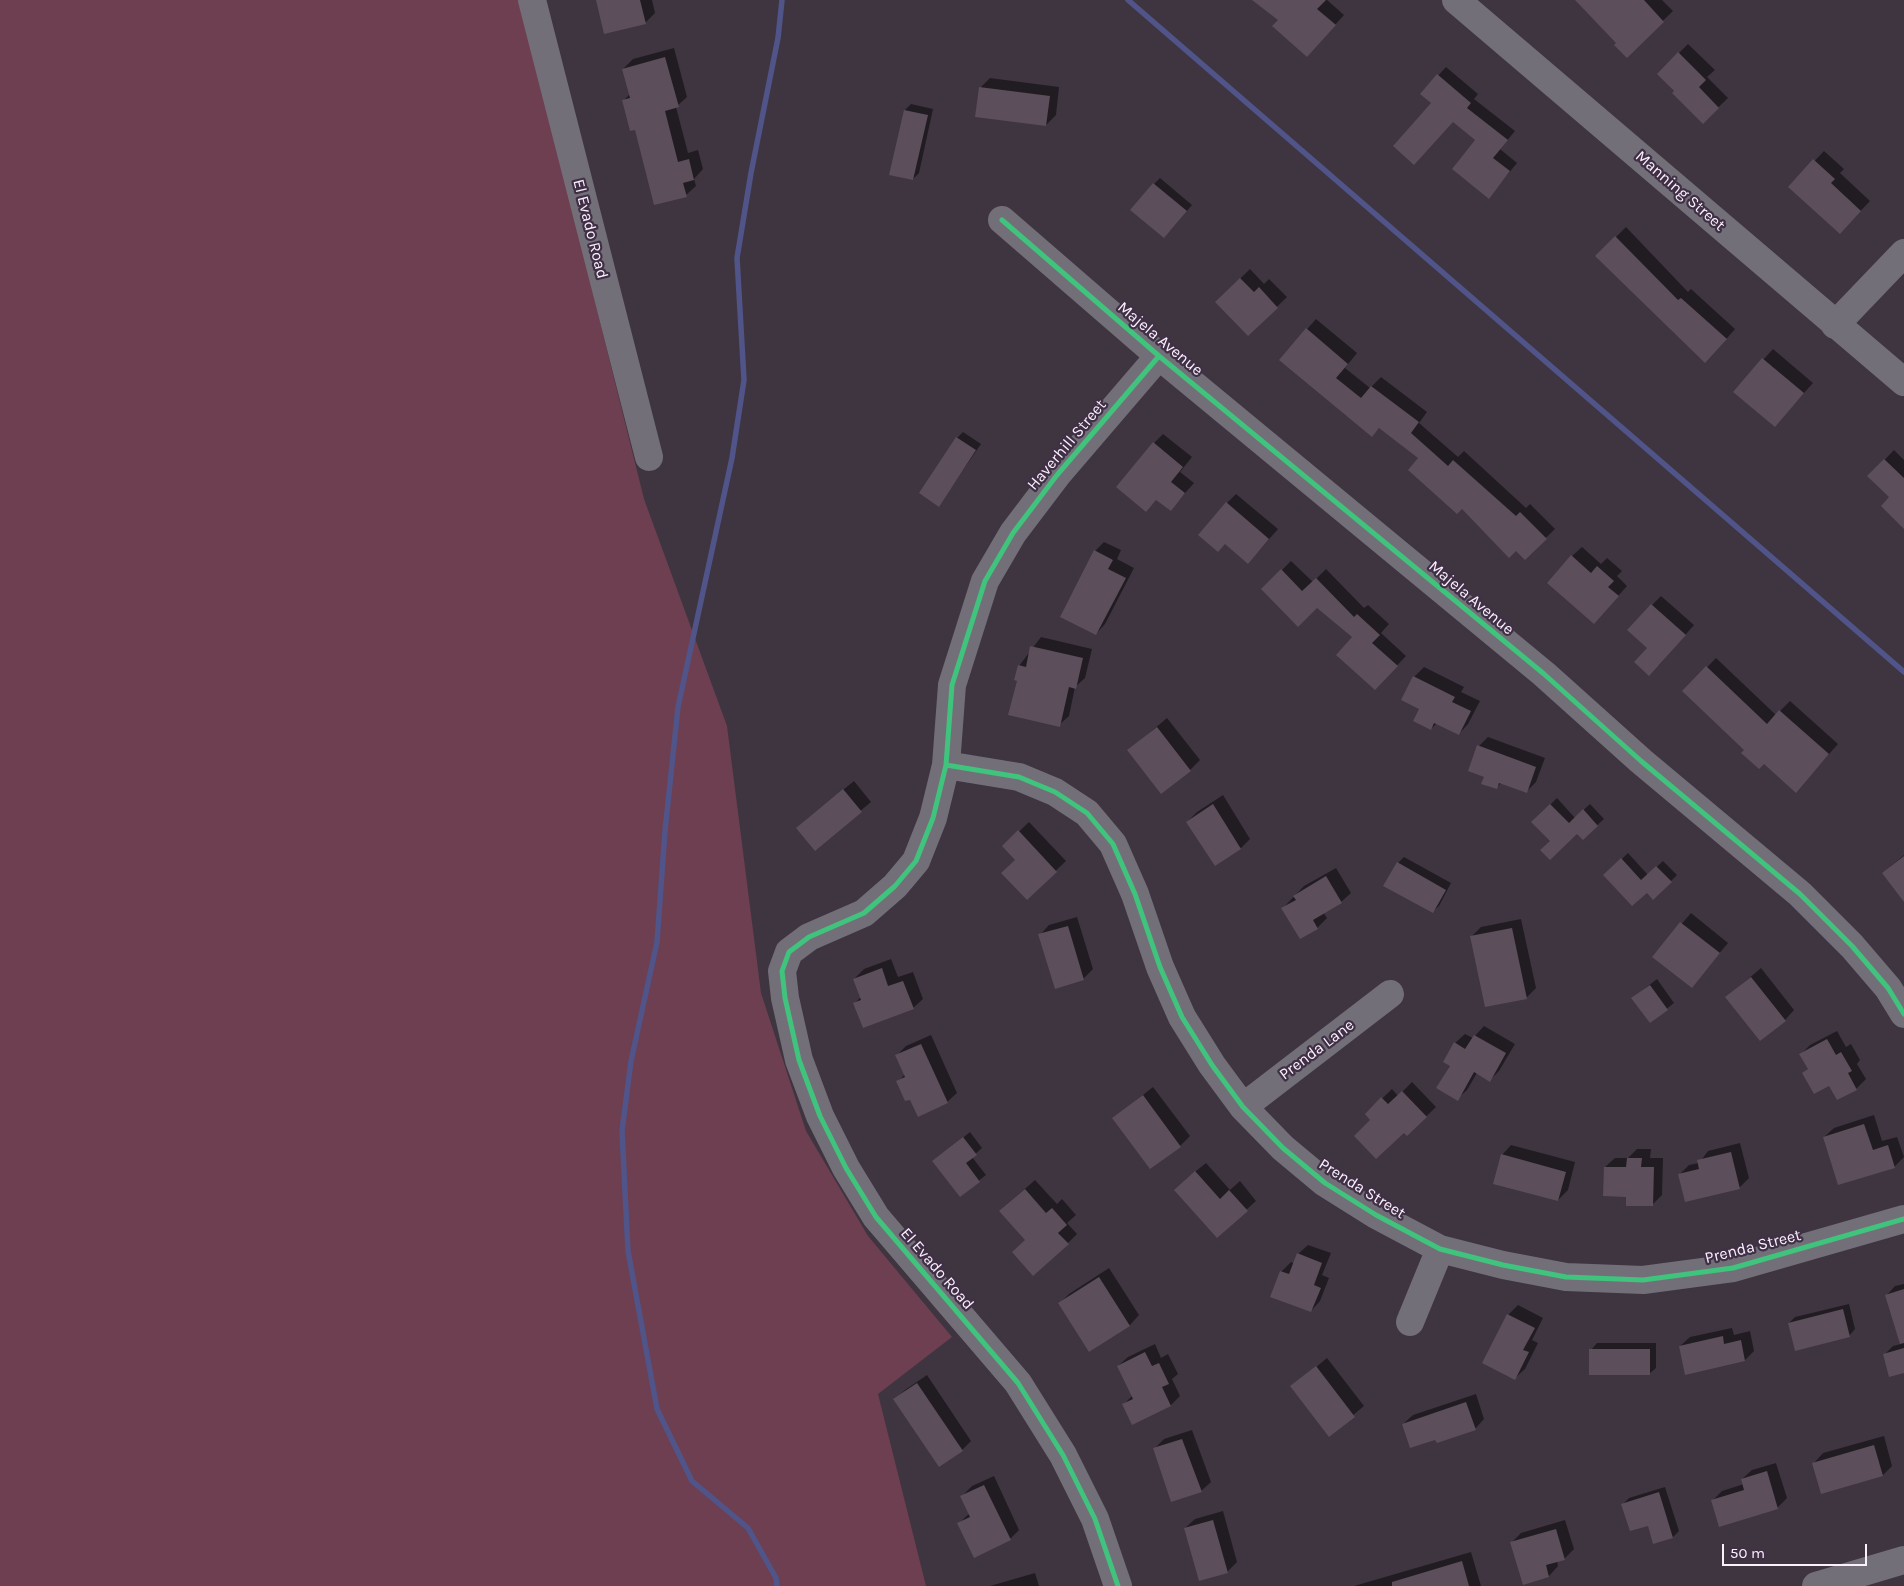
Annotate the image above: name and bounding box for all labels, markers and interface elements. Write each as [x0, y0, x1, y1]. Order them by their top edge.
street label: Manning Street [1631, 147, 1729, 235]
street label: El Evado Road [568, 177, 612, 281]
street label: Majela Avenue [1113, 298, 1207, 380]
street label: Haverhill Street [1023, 396, 1111, 494]
street label: Majela Avenue [1424, 557, 1518, 639]
street label: Prenda Lane [1276, 1016, 1358, 1084]
street label: Prenda Street [1315, 1155, 1409, 1223]
street label: El Evado Road [896, 1224, 978, 1314]
street label: Prenda Street [1703, 1226, 1803, 1268]
scale bar [1724, 1534, 1869, 1566]
text: 50 m [1730, 1544, 1765, 1562]

